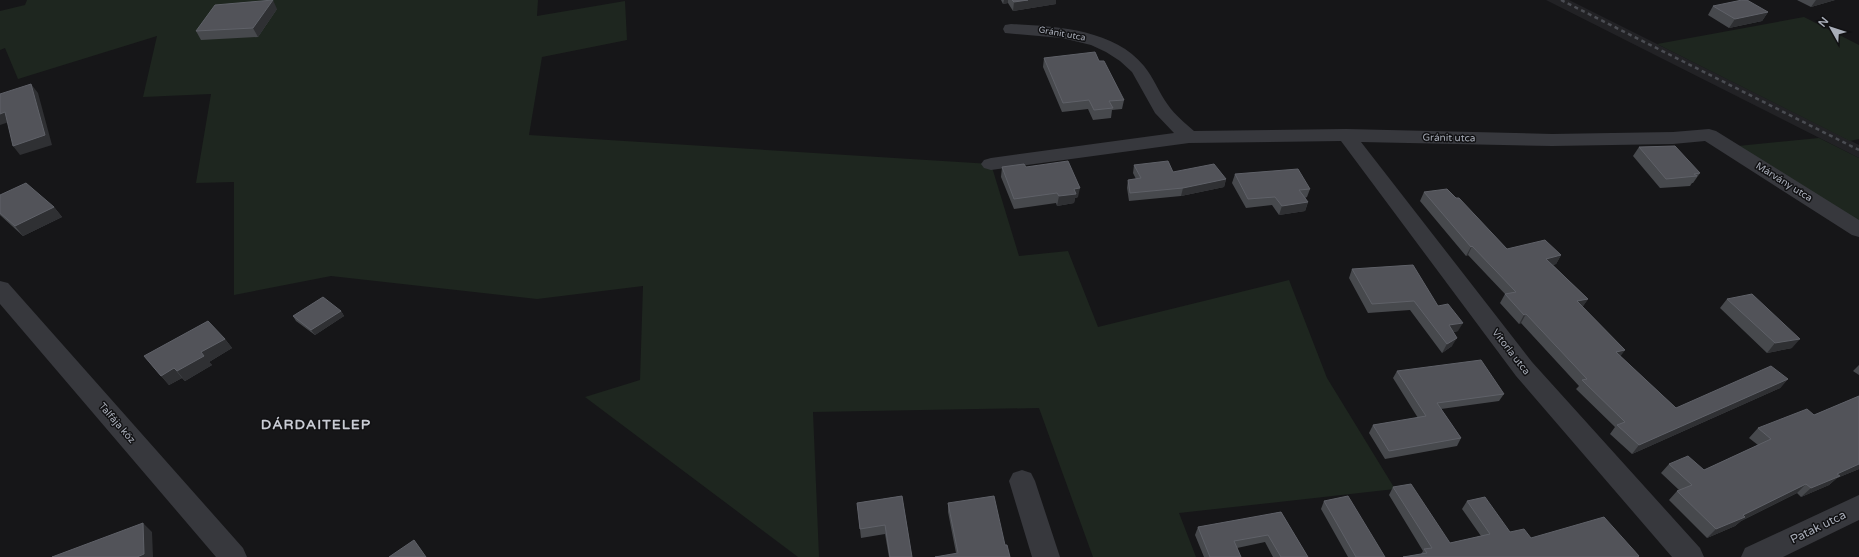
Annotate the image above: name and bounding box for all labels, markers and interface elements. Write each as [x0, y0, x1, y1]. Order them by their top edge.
north arrow [1811, 8, 1851, 48]
text: N [1816, 14, 1831, 30]
street label: Gránit utca [1038, 24, 1086, 44]
street label: Gránit utca [1422, 132, 1476, 144]
street label: Márvány utca [1753, 160, 1815, 204]
street label: Vitorla utca [1489, 327, 1533, 377]
street label: Talfája köz [96, 400, 138, 446]
district label: DÁRDAITELEP [261, 416, 371, 433]
street label: Patak utca [1788, 507, 1848, 547]

